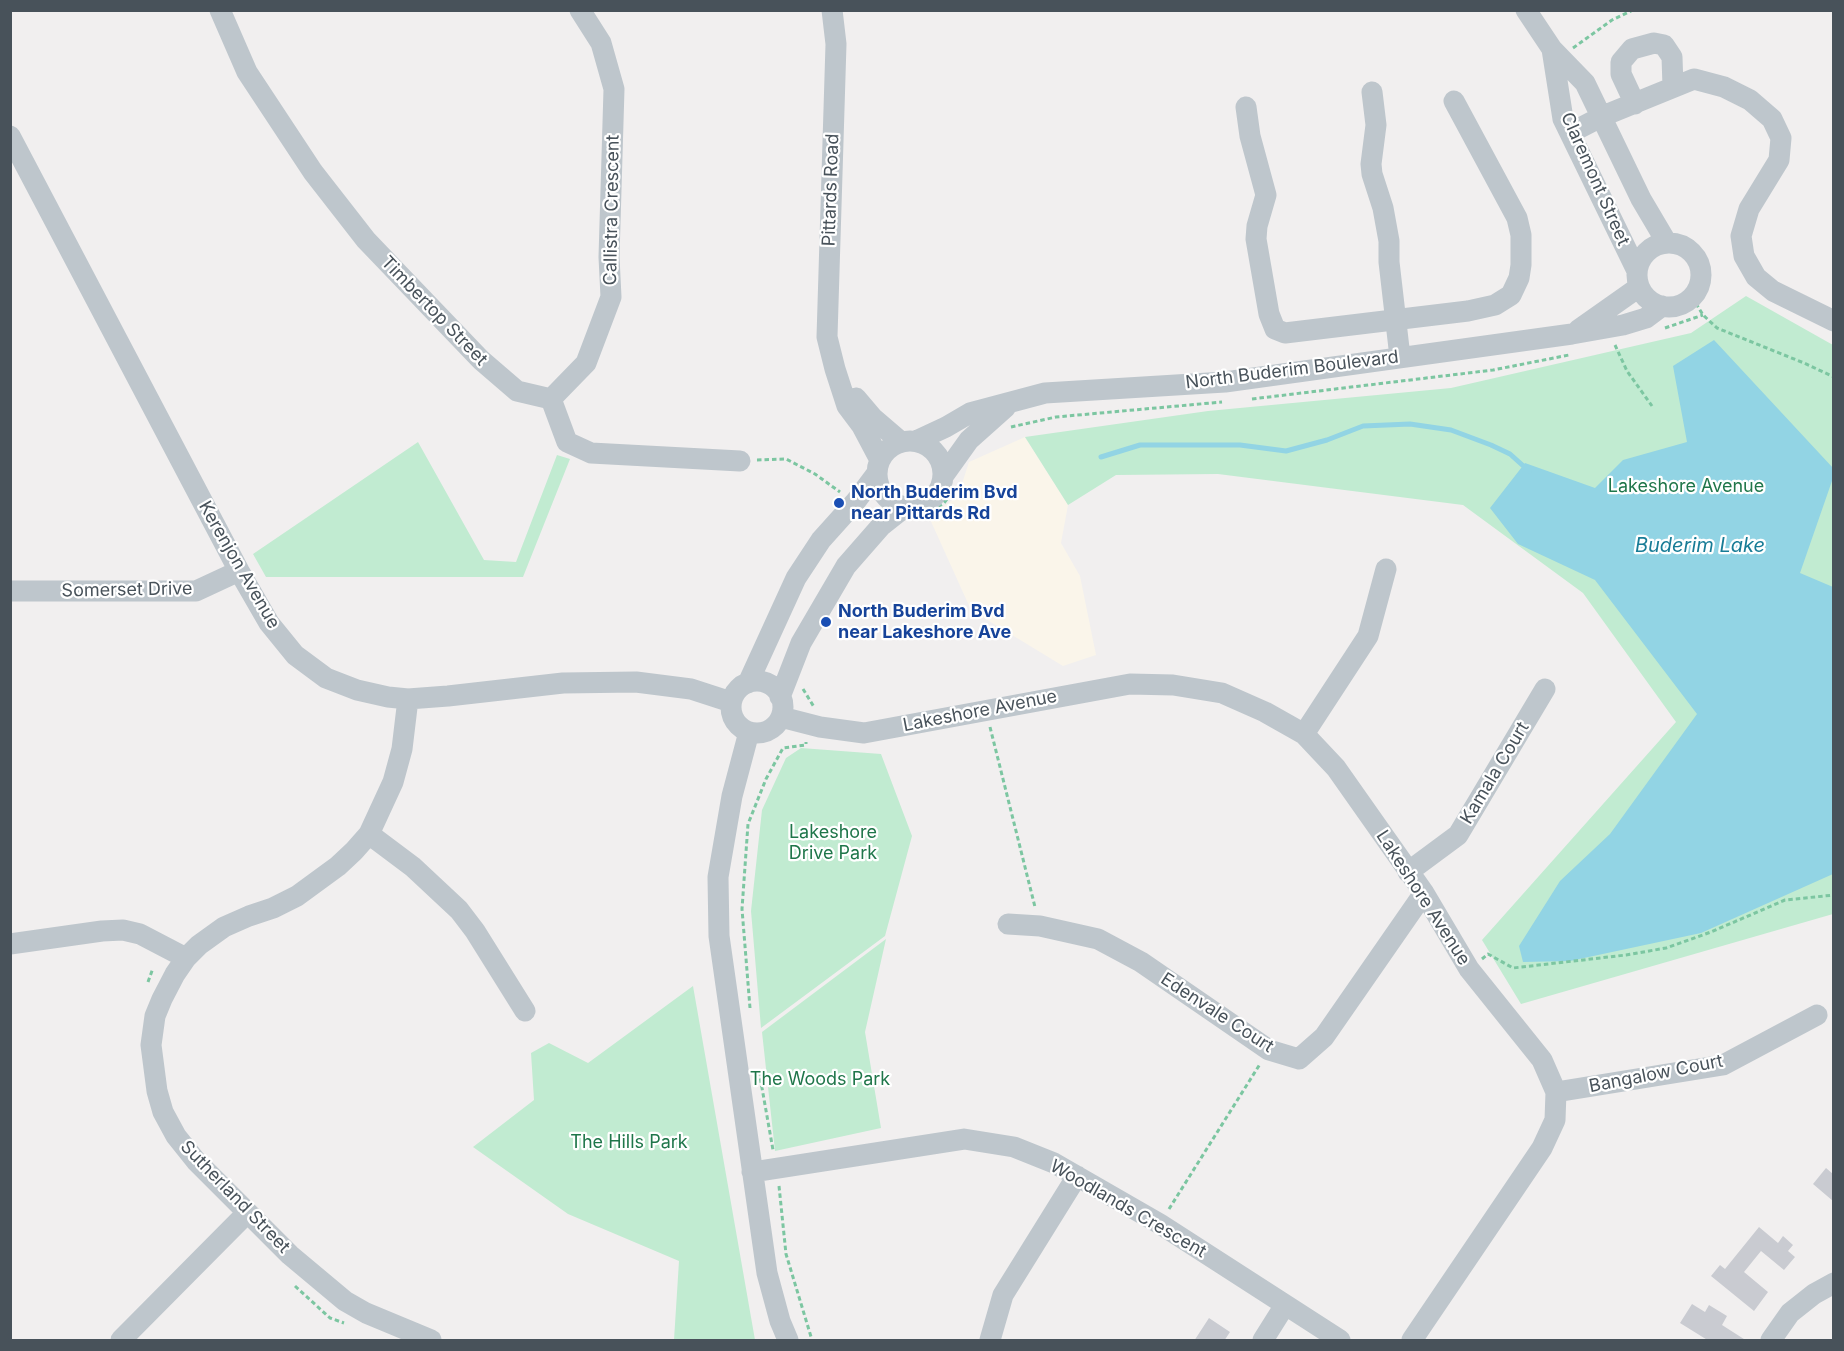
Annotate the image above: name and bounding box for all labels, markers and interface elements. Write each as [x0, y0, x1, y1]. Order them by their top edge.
street label: Claremont Street [1556, 109, 1634, 249]
street label: Pittards Road [818, 133, 844, 247]
street label: Callistra Crescent [600, 135, 624, 285]
street label: Timbertop Street [376, 252, 492, 370]
street label: North Buderim Boulevard [1184, 346, 1400, 394]
park label: Lakeshore Avenue [1608, 476, 1764, 498]
place label: North Buderim Bvd near Pittards Rd [851, 482, 1017, 524]
marker: North Buderim Bvd near Pittards Rd [832, 496, 846, 510]
street label: Kerenjon Avenue [194, 497, 284, 633]
water label: Buderim Lake [1635, 534, 1765, 558]
street label: Somerset Drive [61, 578, 193, 602]
place label: North Buderim Bvd near Lakeshore Ave [838, 601, 1011, 644]
marker: North Buderim Bvd near Lakeshore Ave [819, 615, 833, 629]
street label: Lakeshore Avenue [901, 685, 1059, 737]
street label: Kamala Court [1456, 718, 1534, 828]
park label: Lakeshore Drive Park [789, 822, 877, 864]
street label: Lakeshore Avenue [1371, 827, 1475, 969]
street label: Edenvale Court [1156, 968, 1278, 1058]
street label: Bangalow Court [1587, 1050, 1725, 1098]
park label: The Woods Park [750, 1069, 890, 1091]
park label: The Hills Park [570, 1132, 688, 1154]
street label: Sutherland Street [176, 1136, 294, 1258]
street label: Woodlands Crescent [1046, 1155, 1210, 1263]

